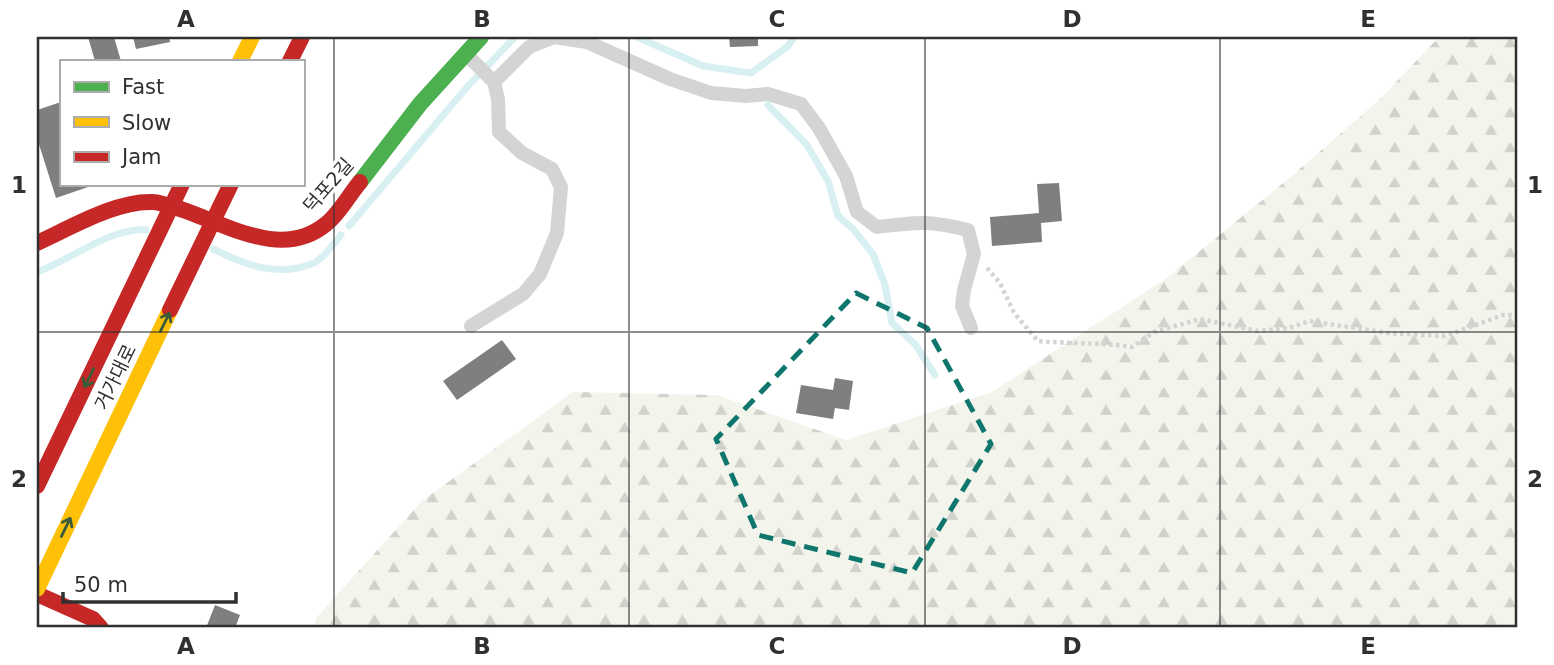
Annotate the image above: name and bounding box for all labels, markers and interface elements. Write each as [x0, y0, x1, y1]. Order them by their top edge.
text: A [177, 6, 195, 32]
text: B [473, 6, 491, 32]
text: C [769, 6, 785, 32]
text: D [1062, 6, 1082, 32]
text: E [1360, 6, 1376, 32]
legend [60, 60, 304, 186]
text: Fast [122, 75, 164, 99]
text: Slow [122, 111, 171, 135]
text: Jam [120, 145, 162, 169]
street label: 덕포2길 [299, 153, 357, 217]
text: 1 [11, 172, 27, 198]
text: 1 [1527, 172, 1543, 198]
one-way arrow [159, 312, 172, 333]
street label: 거가대로 [90, 341, 140, 413]
one-way arrow [82, 367, 96, 388]
text: 2 [11, 466, 27, 492]
text: 2 [1527, 466, 1543, 492]
one-way arrow [60, 517, 74, 538]
scale bar [63, 560, 236, 604]
text: 50 m [74, 573, 128, 597]
text: A [177, 633, 195, 659]
text: B [473, 633, 491, 659]
text: C [769, 633, 785, 659]
text: D [1062, 633, 1082, 659]
text: E [1360, 633, 1376, 659]

